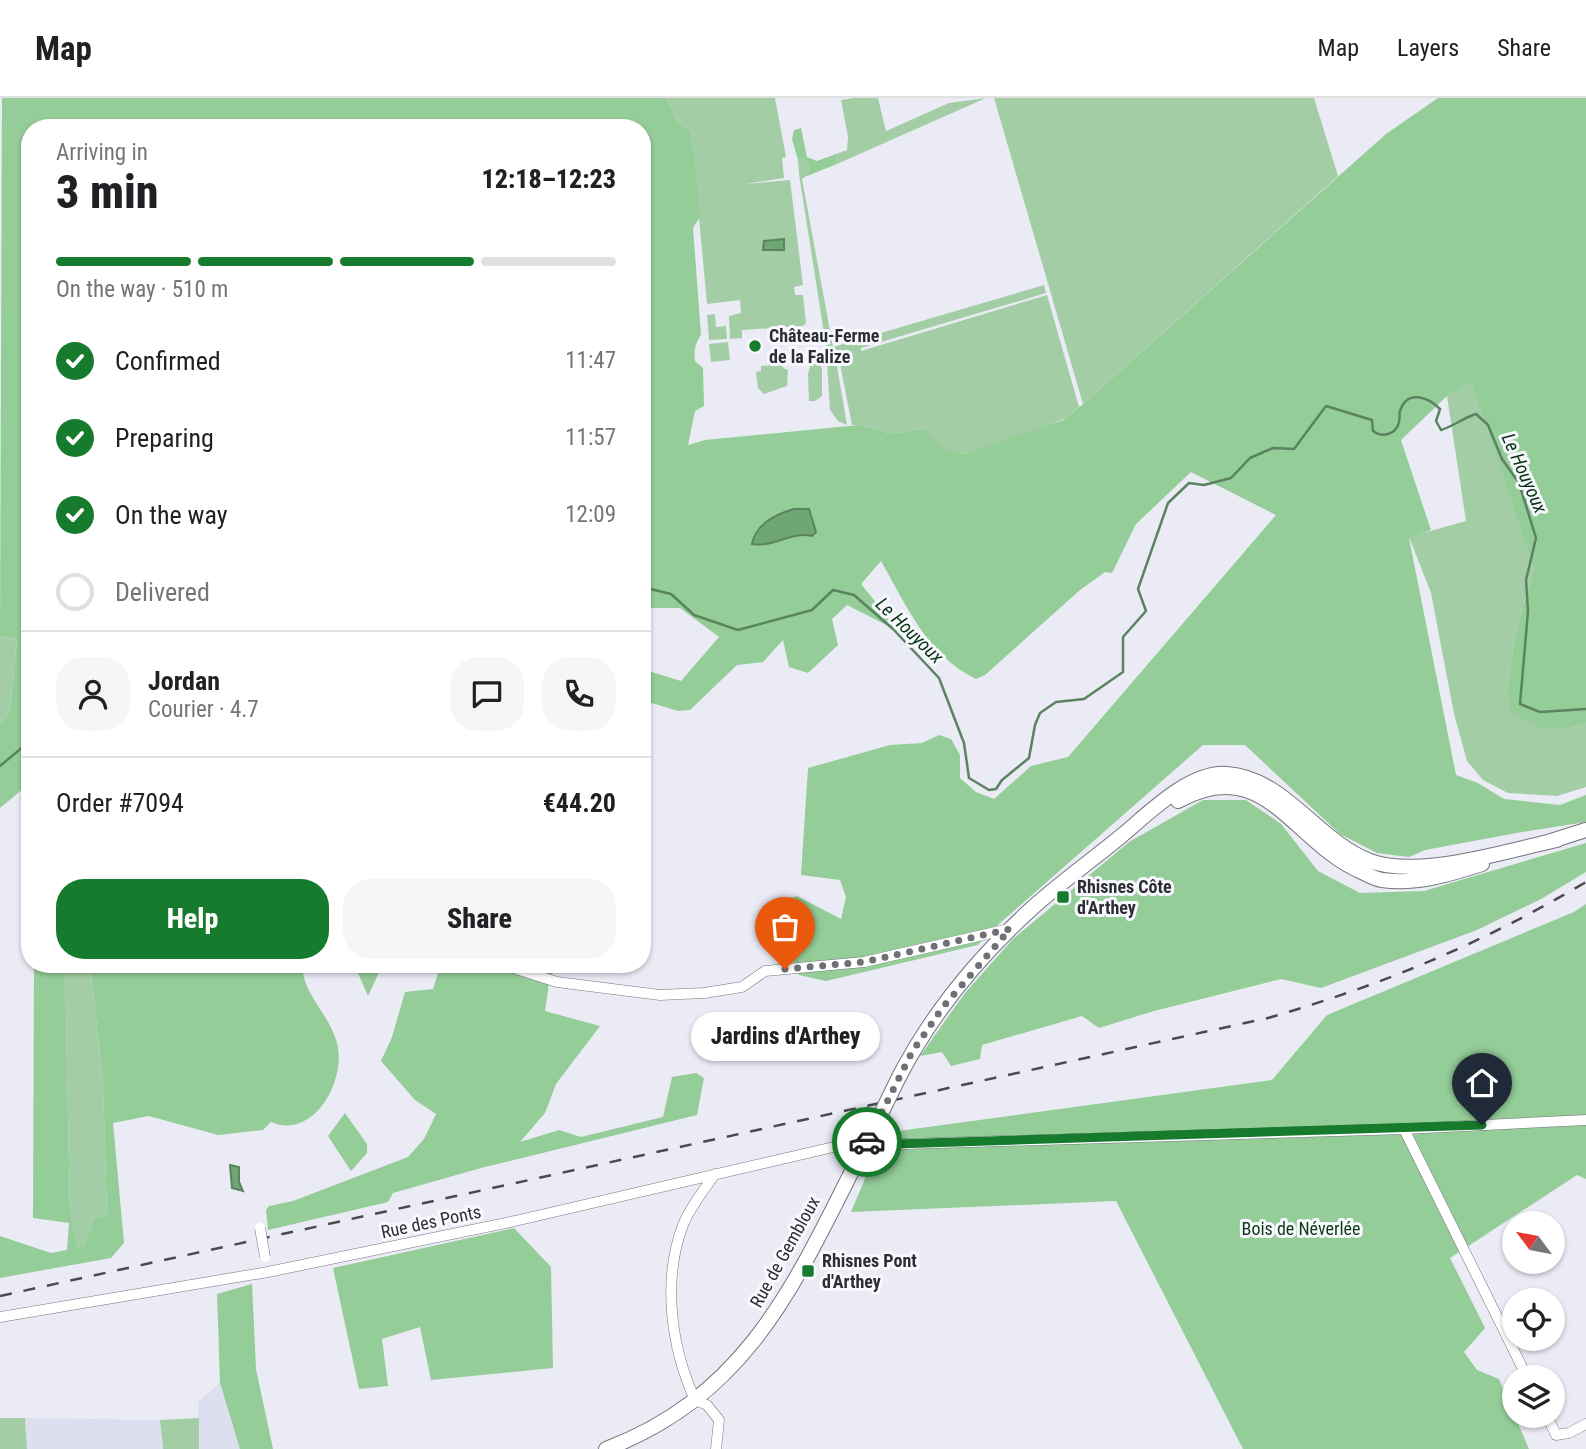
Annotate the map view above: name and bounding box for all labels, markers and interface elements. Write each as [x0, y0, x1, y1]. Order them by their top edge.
text: Map [35, 29, 92, 68]
text: Map [1318, 34, 1359, 62]
text: Layers [1397, 34, 1459, 62]
text: Share [1497, 34, 1551, 62]
text: Arriving in [56, 139, 148, 166]
text: 12:18–12:23 [482, 164, 616, 194]
text: 3 min [56, 165, 159, 219]
text: On the way · 510 m [56, 276, 228, 303]
place label: Château-Ferme de la Falize [769, 325, 880, 367]
marker: Château-Ferme de la Falize [747, 338, 763, 354]
icon: check [56, 342, 94, 380]
text: Confirmed [115, 346, 221, 376]
text: 11:47 [565, 347, 616, 374]
icon: check [56, 419, 94, 457]
text: Preparing [115, 423, 214, 453]
text: 11:57 [565, 424, 616, 451]
water label: Le Houyoux [1497, 430, 1553, 518]
icon: check [56, 496, 94, 534]
text: On the way [115, 500, 228, 530]
text: 12:09 [565, 501, 616, 528]
text: Delivered [115, 577, 210, 607]
water label: Le Houyoux [871, 593, 949, 669]
button: person [56, 657, 130, 731]
button: chat [450, 657, 524, 731]
button: phone [542, 657, 616, 731]
text: Jordan [148, 666, 220, 696]
text: Courier · 4.7 [148, 696, 259, 723]
text: Order #7094 [56, 788, 184, 818]
text: €44.20 [543, 788, 616, 818]
place label: Rhisnes Côte d'Arthey [1077, 876, 1172, 918]
button: Help [56, 879, 329, 959]
button: Share [343, 879, 616, 959]
marker: Rhisnes Côte d'Arthey [1055, 889, 1071, 905]
pin [755, 897, 815, 969]
icon: bag [766, 908, 804, 946]
callout: Jardins d'Arthey [690, 1011, 880, 1060]
text: Jardins d'Arthey [711, 1023, 860, 1050]
pin [1452, 1053, 1512, 1125]
icon: home [1463, 1064, 1501, 1102]
courier [832, 1107, 902, 1177]
icon: car [848, 1123, 886, 1161]
street label: Rue de Gembloux [745, 1193, 824, 1311]
street label: Rue des Ponts [379, 1201, 483, 1242]
north arrow [1502, 1211, 1564, 1274]
map controls [1502, 1211, 1565, 1428]
park label: Bois de Néverlée [1242, 1218, 1360, 1239]
place label: Rhisnes Pont d'Arthey [822, 1250, 917, 1292]
marker: Rhisnes Pont d'Arthey [800, 1263, 816, 1279]
button: locate [1502, 1288, 1565, 1351]
button: layers [1502, 1365, 1565, 1428]

